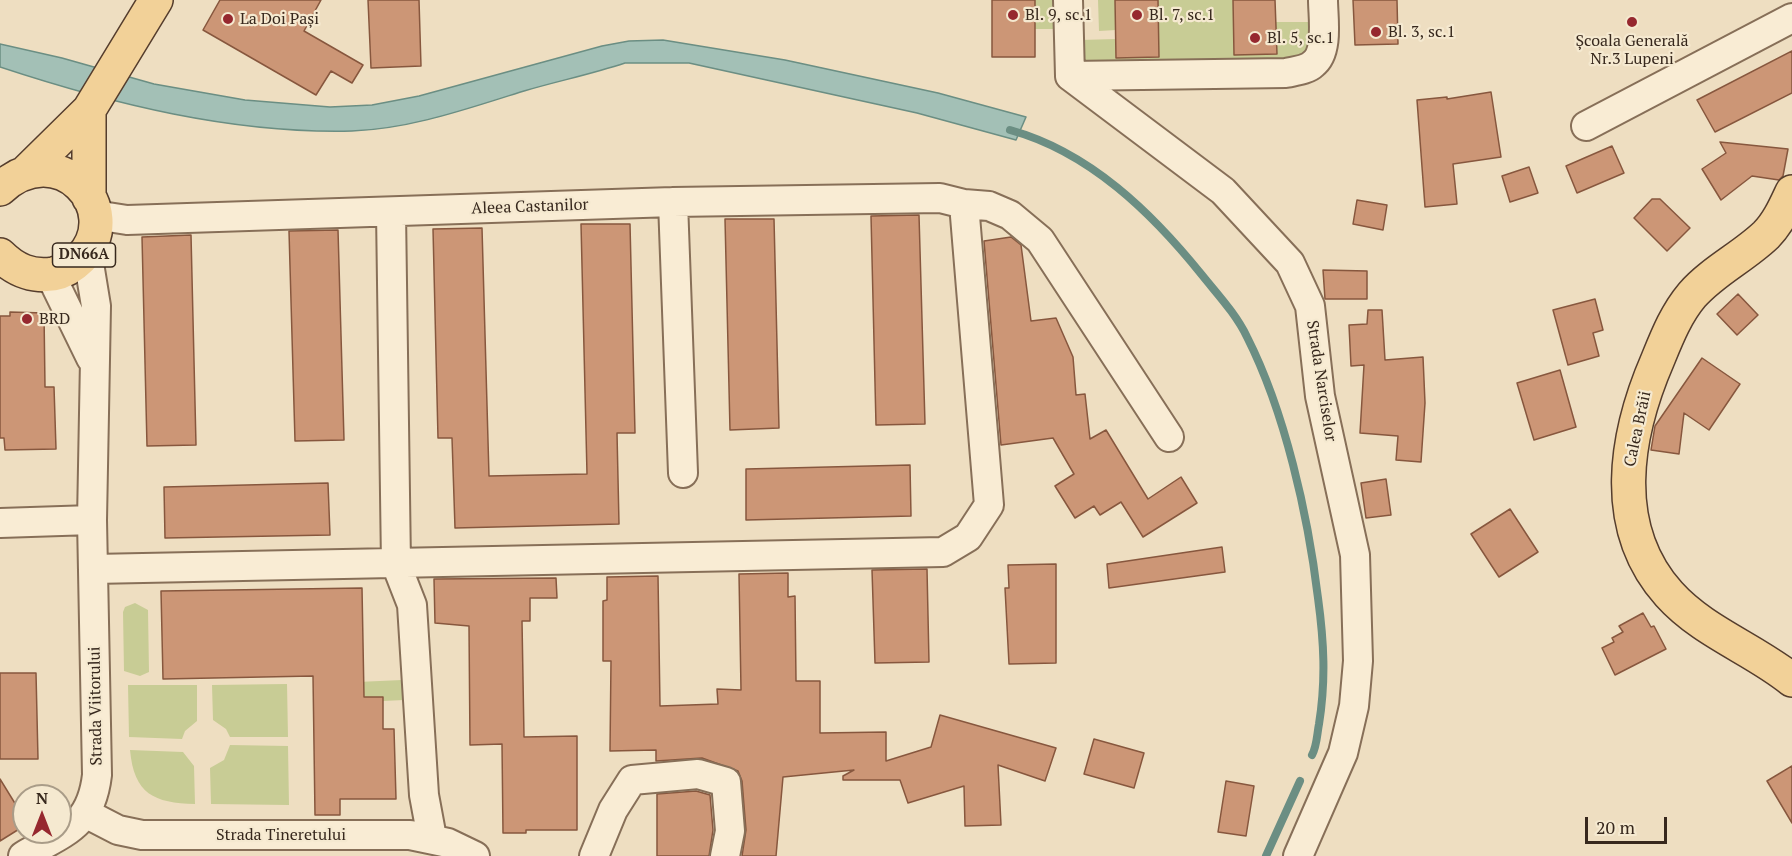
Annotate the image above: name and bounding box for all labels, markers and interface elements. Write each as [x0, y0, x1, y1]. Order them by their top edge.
place label: Bl. 9, sc.1 [1025, 5, 1092, 25]
place label: Bl. 7, sc.1 [1149, 5, 1215, 25]
marker: Bl. 9, sc.1 [1006, 8, 1020, 22]
marker: Bl. 7, sc.1 [1130, 8, 1144, 22]
place label: La Doi Pași [240, 9, 319, 29]
marker: La Doi Pași [221, 12, 235, 26]
marker: Școala Generală Nr.3 Lupeni [1625, 15, 1639, 29]
place label: Bl. 3, sc.1 [1388, 22, 1455, 42]
marker: Bl. 3, sc.1 [1369, 25, 1383, 39]
place label: Bl. 5, sc.1 [1267, 28, 1334, 48]
marker: Bl. 5, sc.1 [1248, 31, 1262, 45]
place label: Școala Generală Nr.3 Lupeni [1575, 31, 1689, 69]
street label: Aleea Castanilor [471, 195, 589, 219]
road number: DN66A [52, 243, 116, 267]
place label: BRD [39, 309, 70, 329]
marker: BRD [20, 312, 34, 326]
street label: Strada Narciselor [1302, 319, 1340, 443]
street label: Calea Brăii [1621, 389, 1655, 469]
street label: Strada Viitorului [85, 646, 107, 766]
north arrow [12, 784, 72, 844]
text: N [36, 787, 48, 809]
scale bar [1588, 805, 1670, 843]
text: 20 m [1596, 815, 1635, 839]
street label: Strada Tineretului [216, 825, 346, 845]

